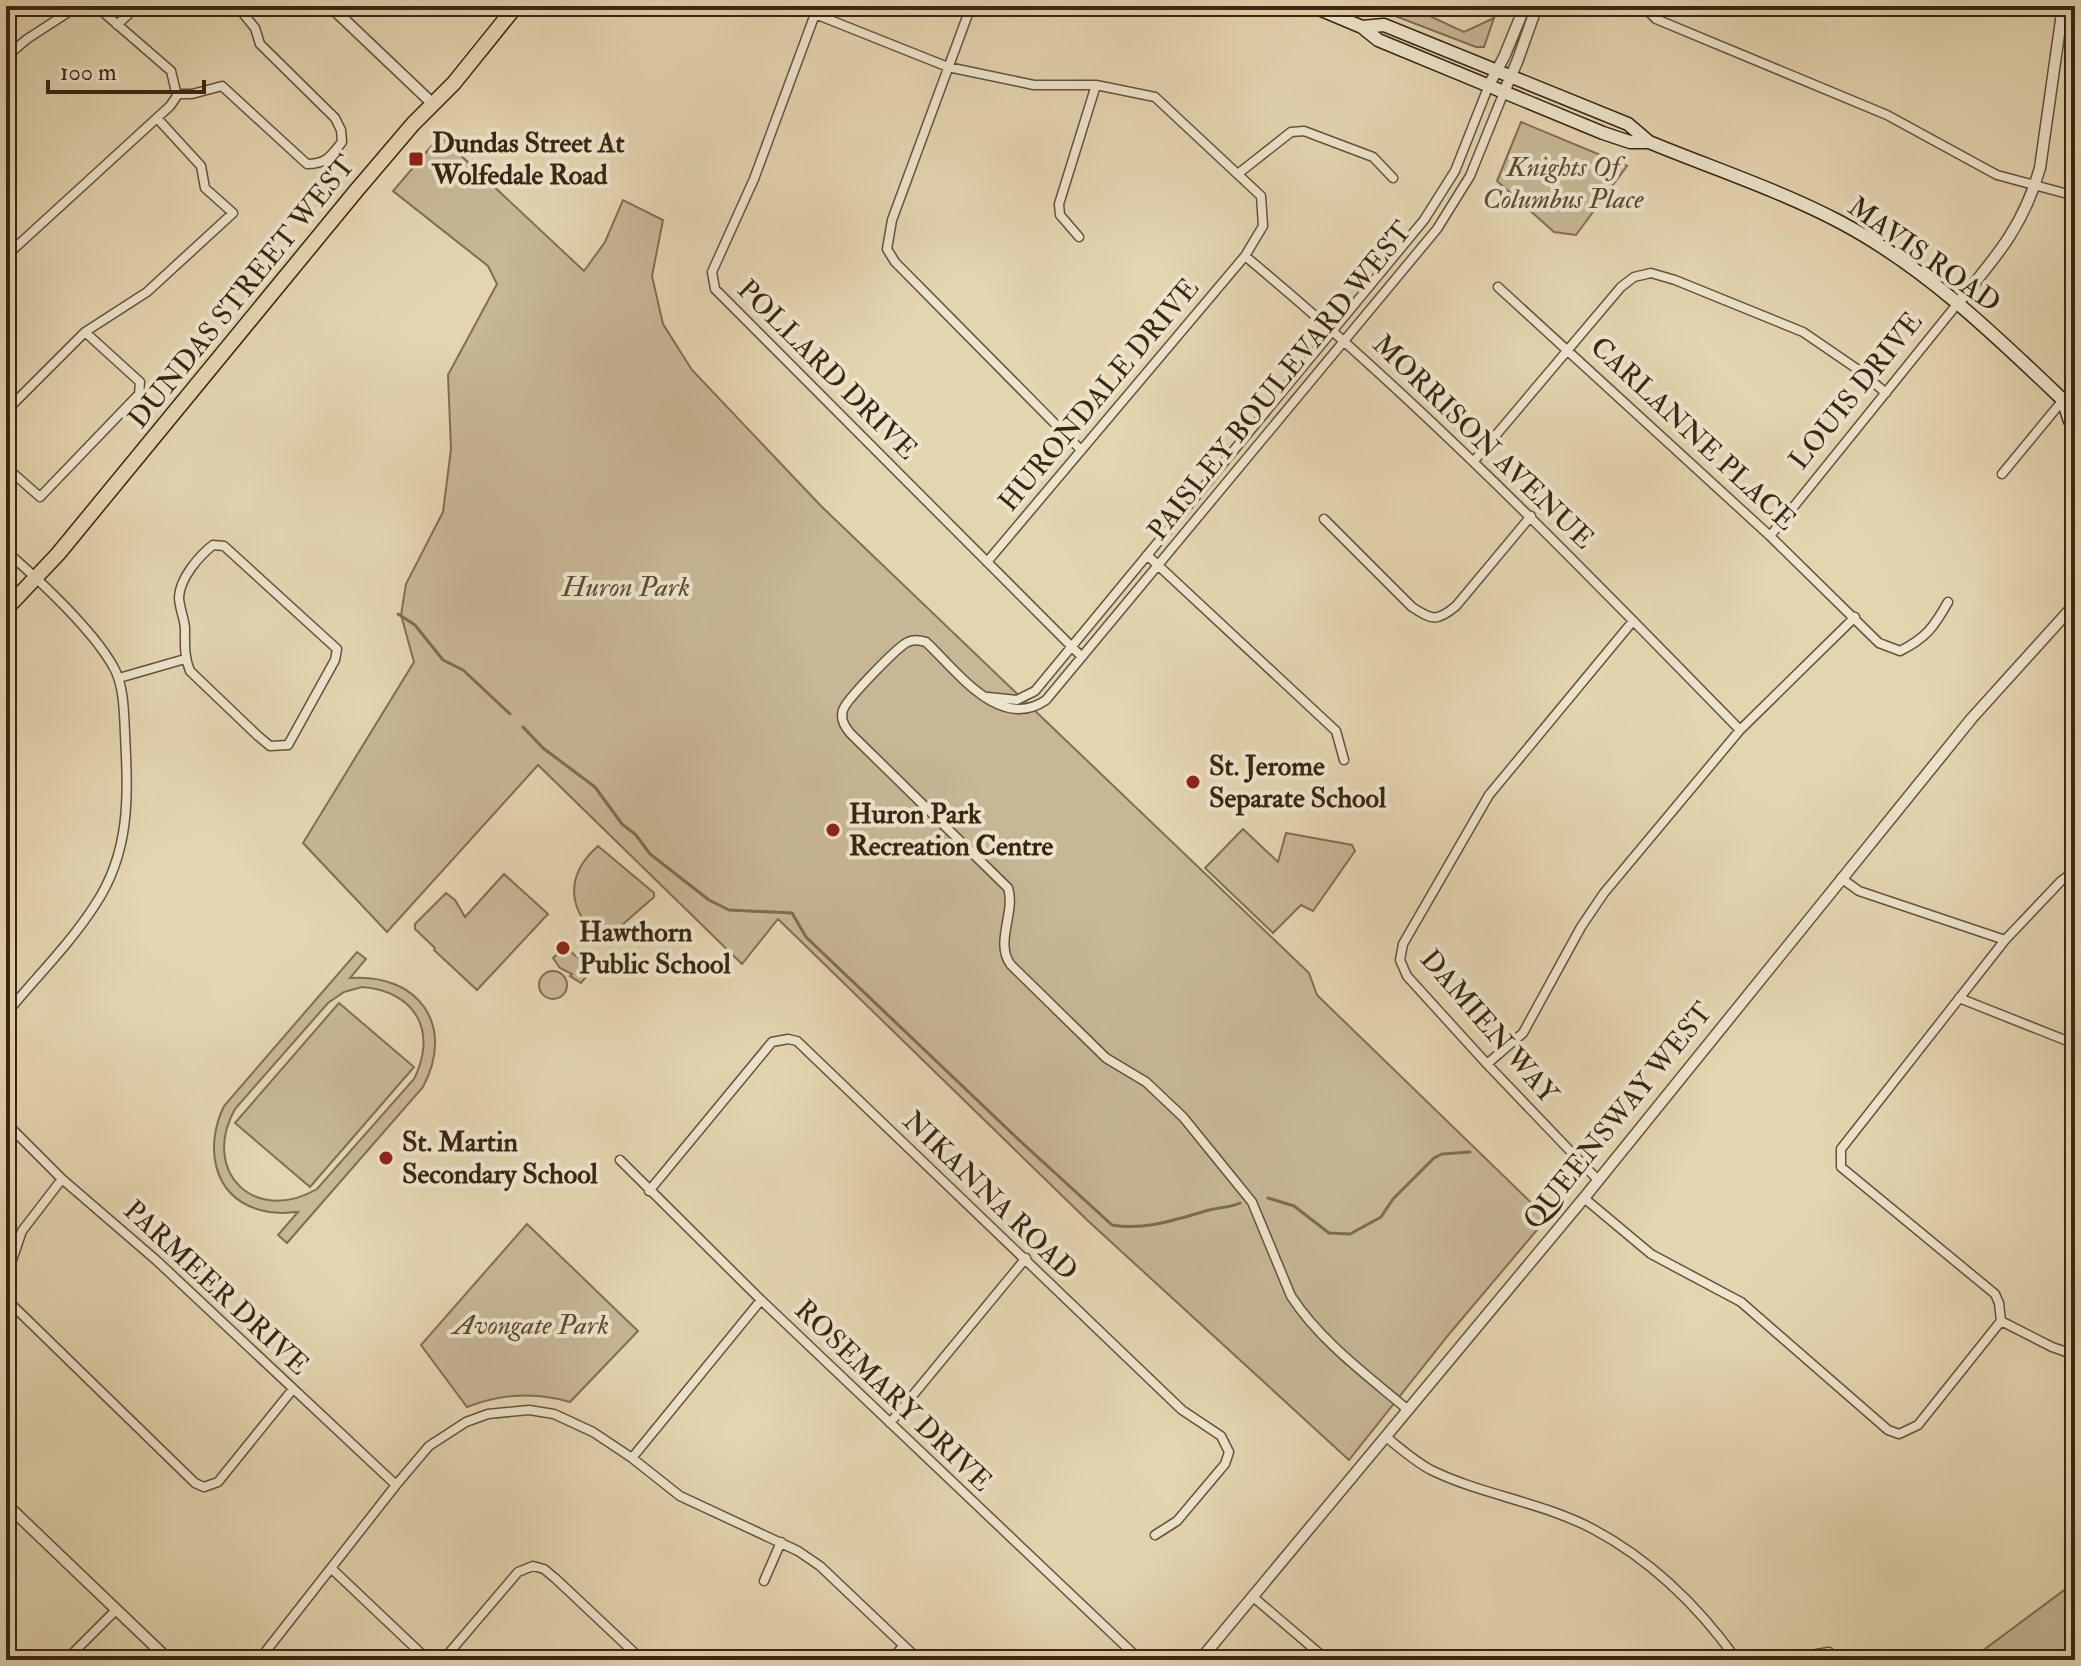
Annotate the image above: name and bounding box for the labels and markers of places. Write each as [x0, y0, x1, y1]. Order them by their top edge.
place label: Dundas Street At Wolfedale Road [431, 126, 625, 193]
marker: Dundas Street At Wolfedale Road [407, 150, 425, 168]
place label: St. Jerome Separate School [1209, 749, 1387, 816]
marker: St. Jerome Separate School [1184, 773, 1202, 791]
place label: Huron Park Recreation Centre [849, 797, 1054, 864]
marker: Huron Park Recreation Centre [824, 821, 842, 839]
place label: Hawthorn Public School [579, 915, 731, 982]
marker: Hawthorn Public School [554, 939, 572, 957]
place label: St. Martin Secondary School [402, 1125, 599, 1192]
marker: St. Martin Secondary School [377, 1149, 395, 1167]

